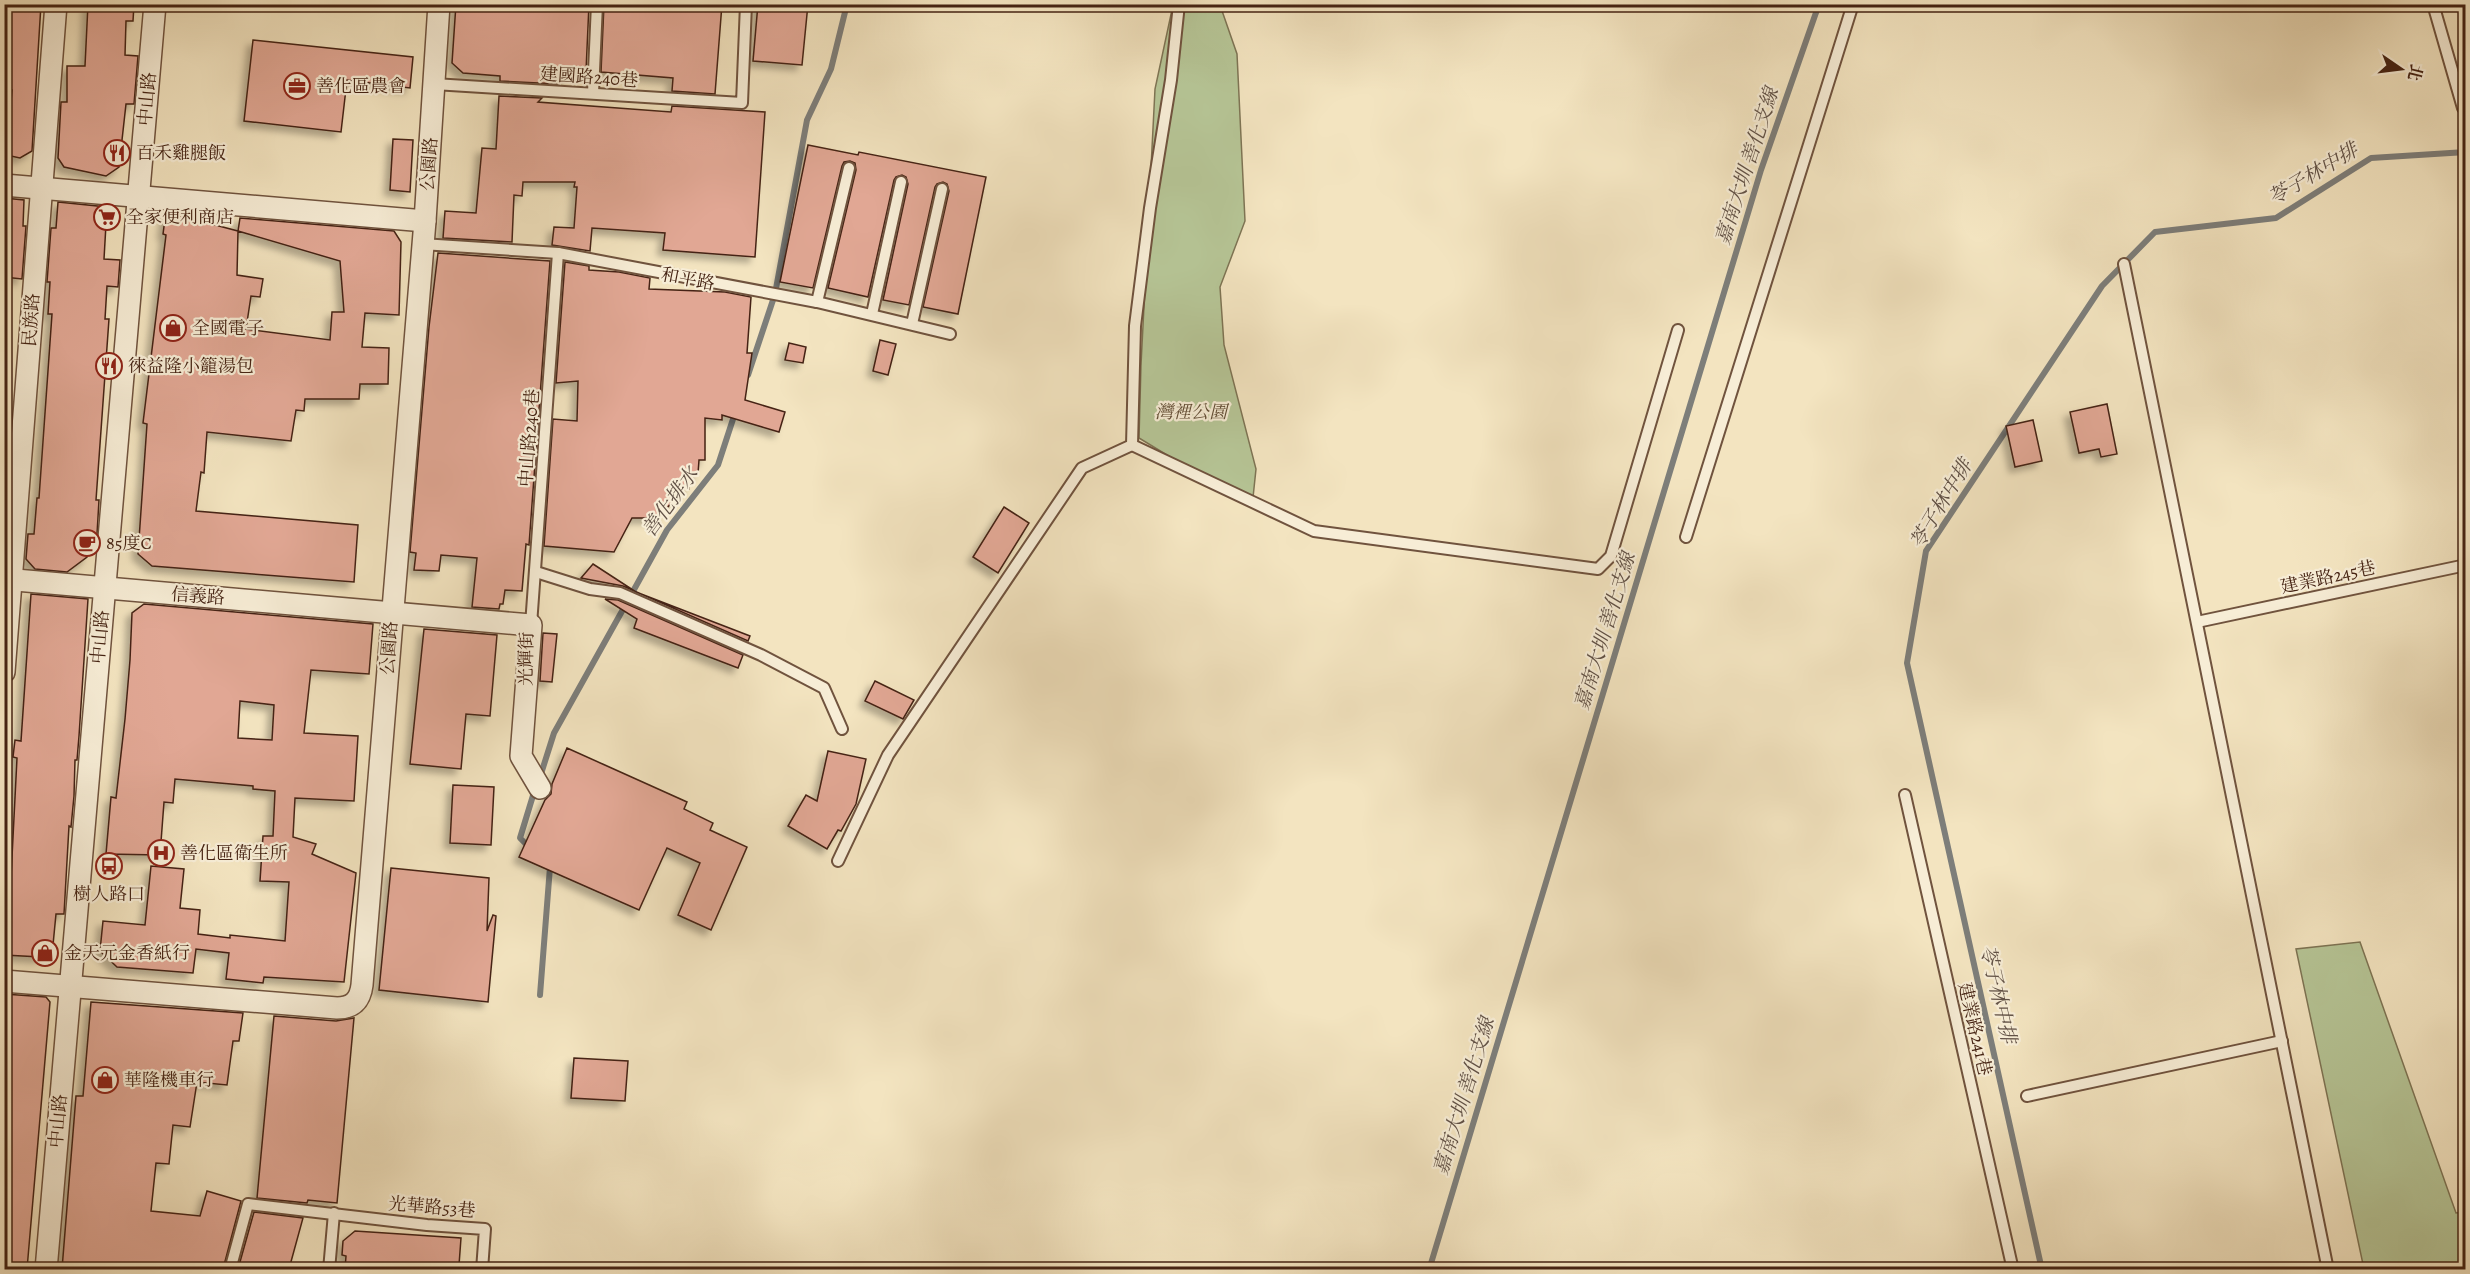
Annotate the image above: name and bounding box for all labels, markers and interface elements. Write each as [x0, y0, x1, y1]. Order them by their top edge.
north arrow [2371, 39, 2431, 99]
street label: 建國路240巷 [539, 62, 639, 92]
text: 北 [2402, 62, 2427, 83]
street label: 中山路 [133, 71, 161, 127]
office icon: 善化區農會 [282, 71, 312, 101]
place label: 善化區農會 [316, 74, 406, 98]
water label: 嘉南大圳 善化支線 [1709, 82, 1786, 248]
water label: 苓子林中排 [2263, 135, 2365, 211]
street label: 公園路 [415, 136, 443, 192]
restaurant icon: 百禾雞腿飯 [102, 138, 132, 168]
place label: 百禾雞腿飯 [136, 141, 226, 165]
supermarket icon: 全家便利商店 [92, 202, 122, 232]
place label: 全家便利商店 [126, 205, 234, 229]
street label: 和平路 [659, 262, 717, 296]
street label: 民族路 [17, 292, 45, 348]
shop icon: 全國電子 [158, 313, 188, 343]
place label: 全國電子 [192, 316, 264, 340]
restaurant icon: 徠益隆小籠湯包 [94, 351, 124, 381]
place label: 徠益隆小籠湯包 [128, 354, 254, 378]
street label: 中山路240巷 [514, 388, 544, 488]
park label: 灣裡公園 [1155, 400, 1230, 424]
water label: 苓子林中排 [1904, 452, 1980, 554]
water label: 善化排水 [636, 460, 706, 542]
cafe icon: 85度C [72, 528, 102, 558]
place label: 85度C [106, 531, 152, 555]
water label: 嘉南大圳 善化支線 [1568, 547, 1642, 713]
street label: 建業路245巷 [2278, 555, 2378, 599]
street label: 信義路 [170, 582, 226, 610]
street label: 中山路 [86, 609, 114, 665]
street label: 公園路 [375, 620, 403, 676]
street label: 光輝街 [514, 632, 538, 686]
hospital icon: 善化區衛生所 [146, 838, 176, 868]
place label: 善化區衛生所 [180, 841, 288, 865]
bus stop icon: 樹人路口 [94, 851, 124, 881]
place label: 樹人路口 [73, 882, 145, 906]
shop icon: 金天元金香紙行 [30, 938, 60, 968]
place label: 金天元金香紙行 [64, 941, 190, 965]
water label: 苓子林中排 [1974, 942, 2023, 1049]
street label: 建業路241巷 [1953, 980, 1997, 1078]
water label: 嘉南大圳 善化支線 [1427, 1012, 1501, 1178]
shop icon: 華隆機車行 [90, 1065, 120, 1095]
place label: 華隆機車行 [124, 1068, 214, 1092]
street label: 中山路 [44, 1093, 72, 1149]
street label: 光華路53巷 [388, 1191, 476, 1223]

